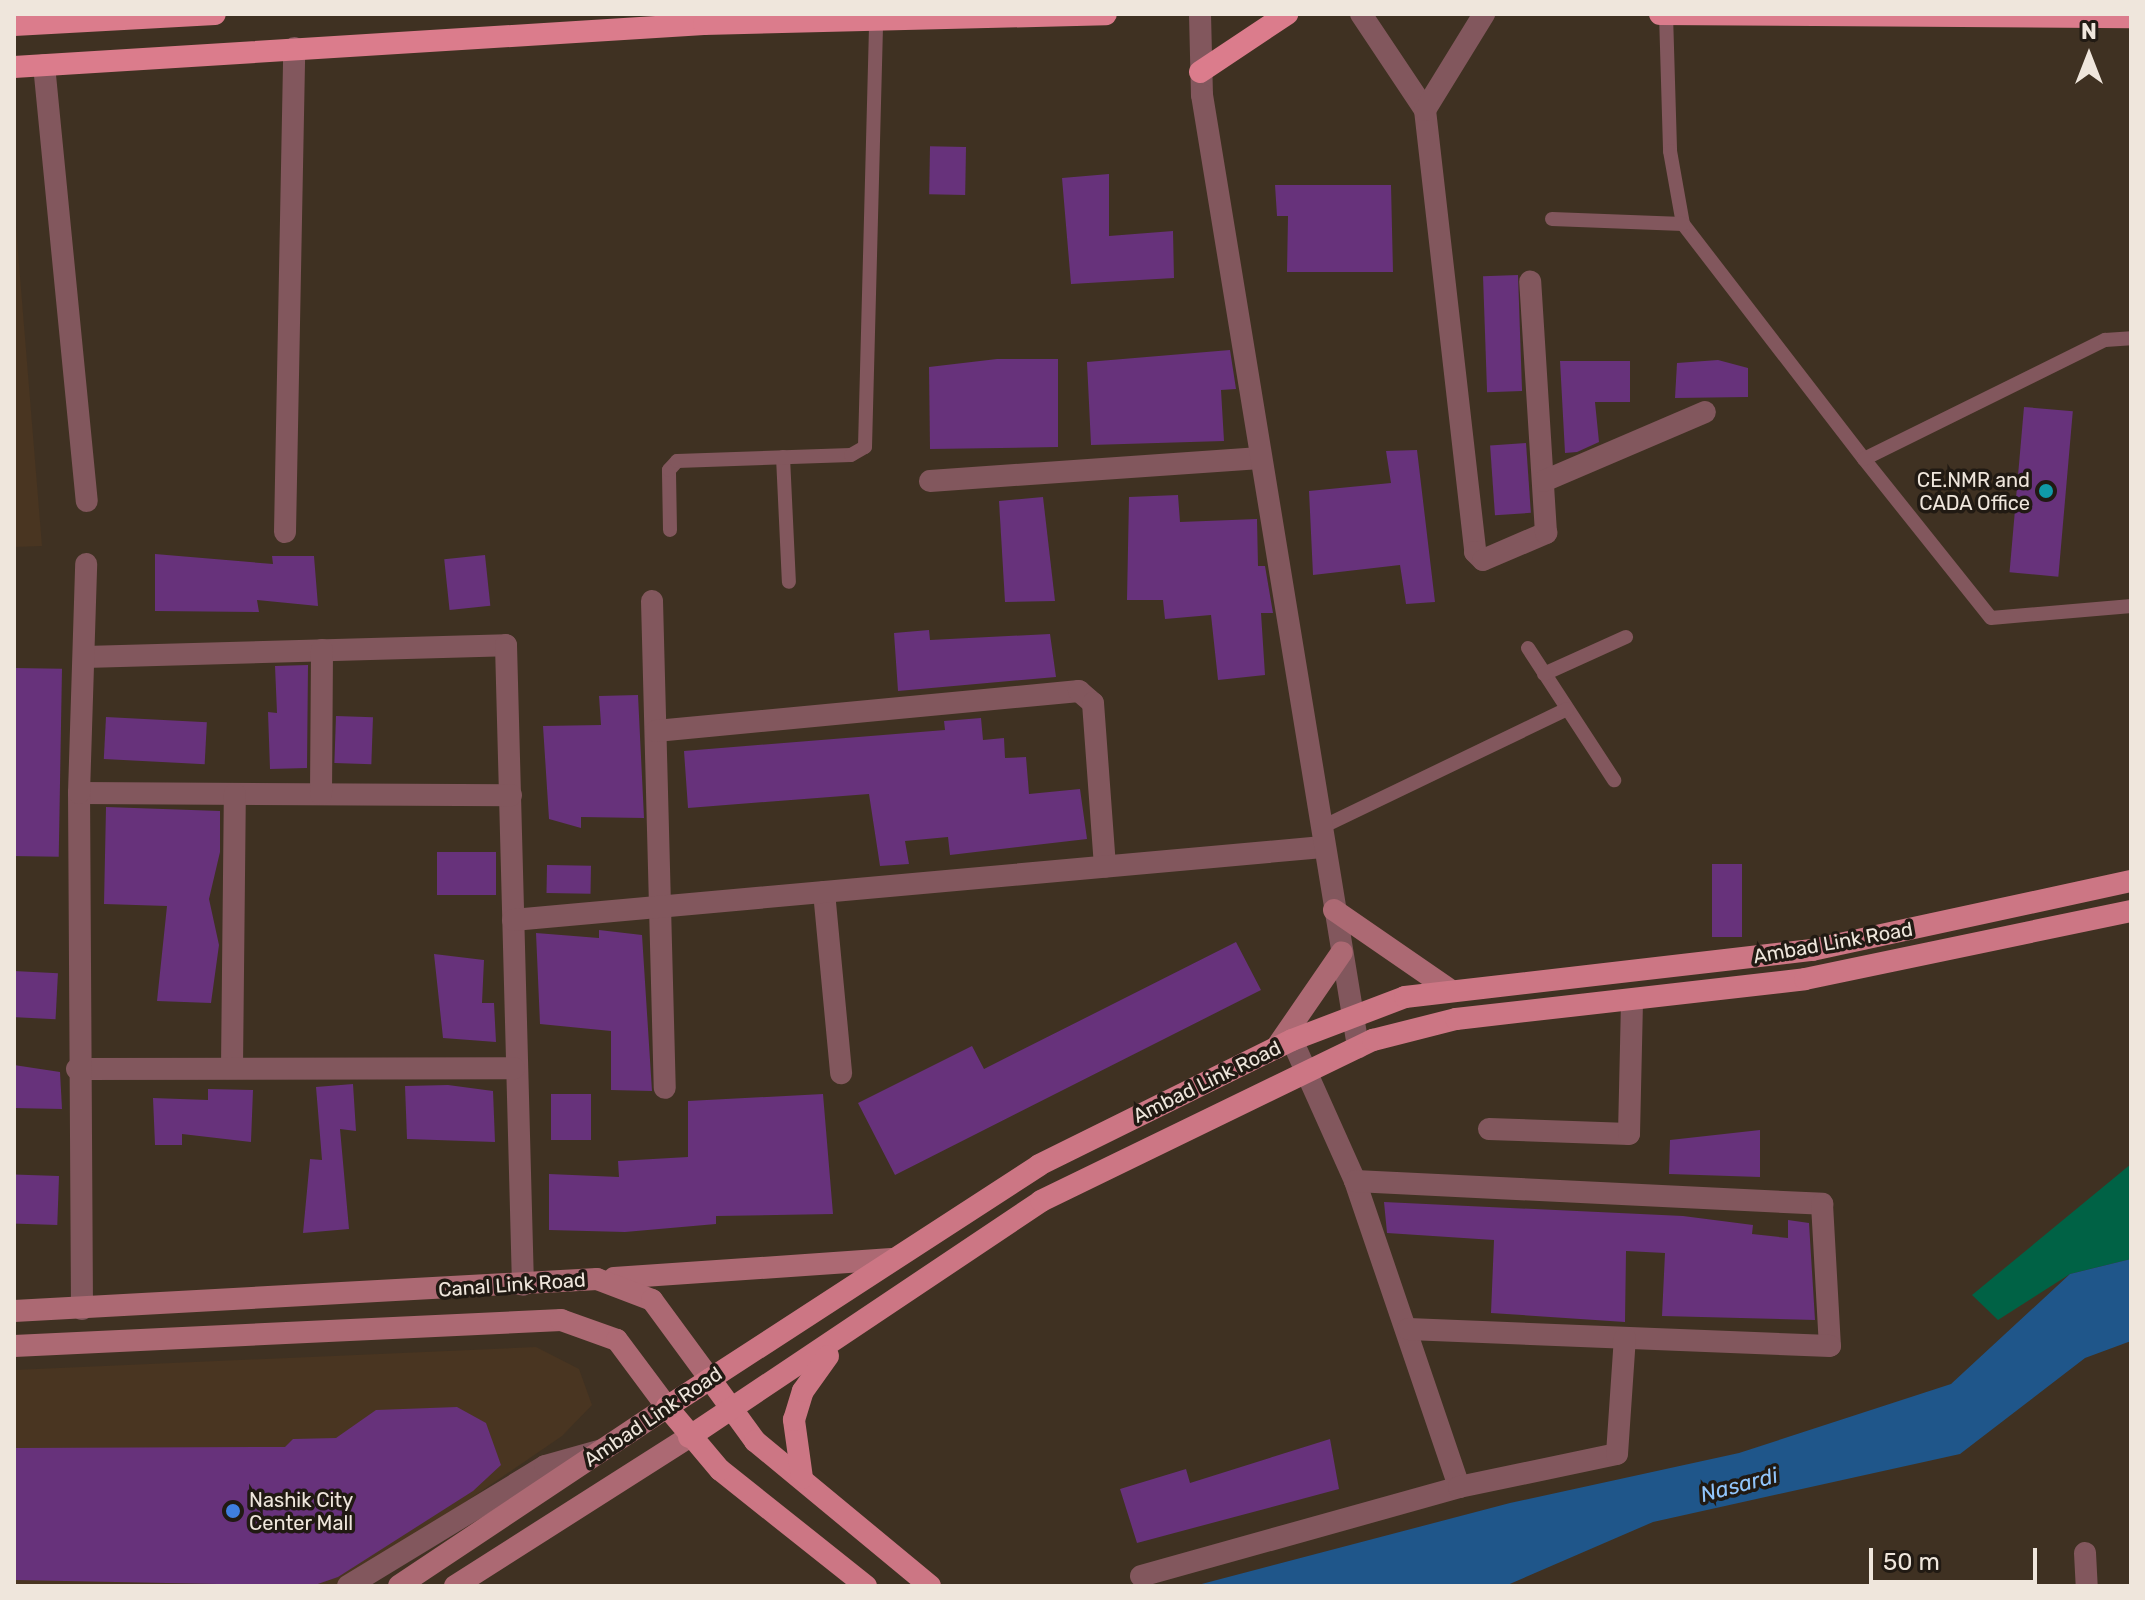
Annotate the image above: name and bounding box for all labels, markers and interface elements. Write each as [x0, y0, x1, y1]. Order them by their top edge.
north arrow [2049, 16, 2129, 96]
text: N [2081, 18, 2097, 45]
place label: CE.NMR and CADA Office [1917, 468, 2030, 515]
marker: CE.NMR and CADA Office [2037, 482, 2055, 500]
street label: Ambad Link Road [1751, 917, 1915, 969]
street label: Ambad Link Road [1129, 1036, 1285, 1128]
street label: Canal Link Road [437, 1268, 587, 1302]
street label: Ambad Link Road [579, 1362, 727, 1472]
water label: Nasardi [1697, 1462, 1781, 1508]
place label: Nashik City Center Mall [249, 1488, 354, 1535]
marker: Nashik City Center Mall [224, 1502, 242, 1520]
scale bar [1873, 1532, 2041, 1582]
text: 50 m [1883, 1548, 1940, 1576]

